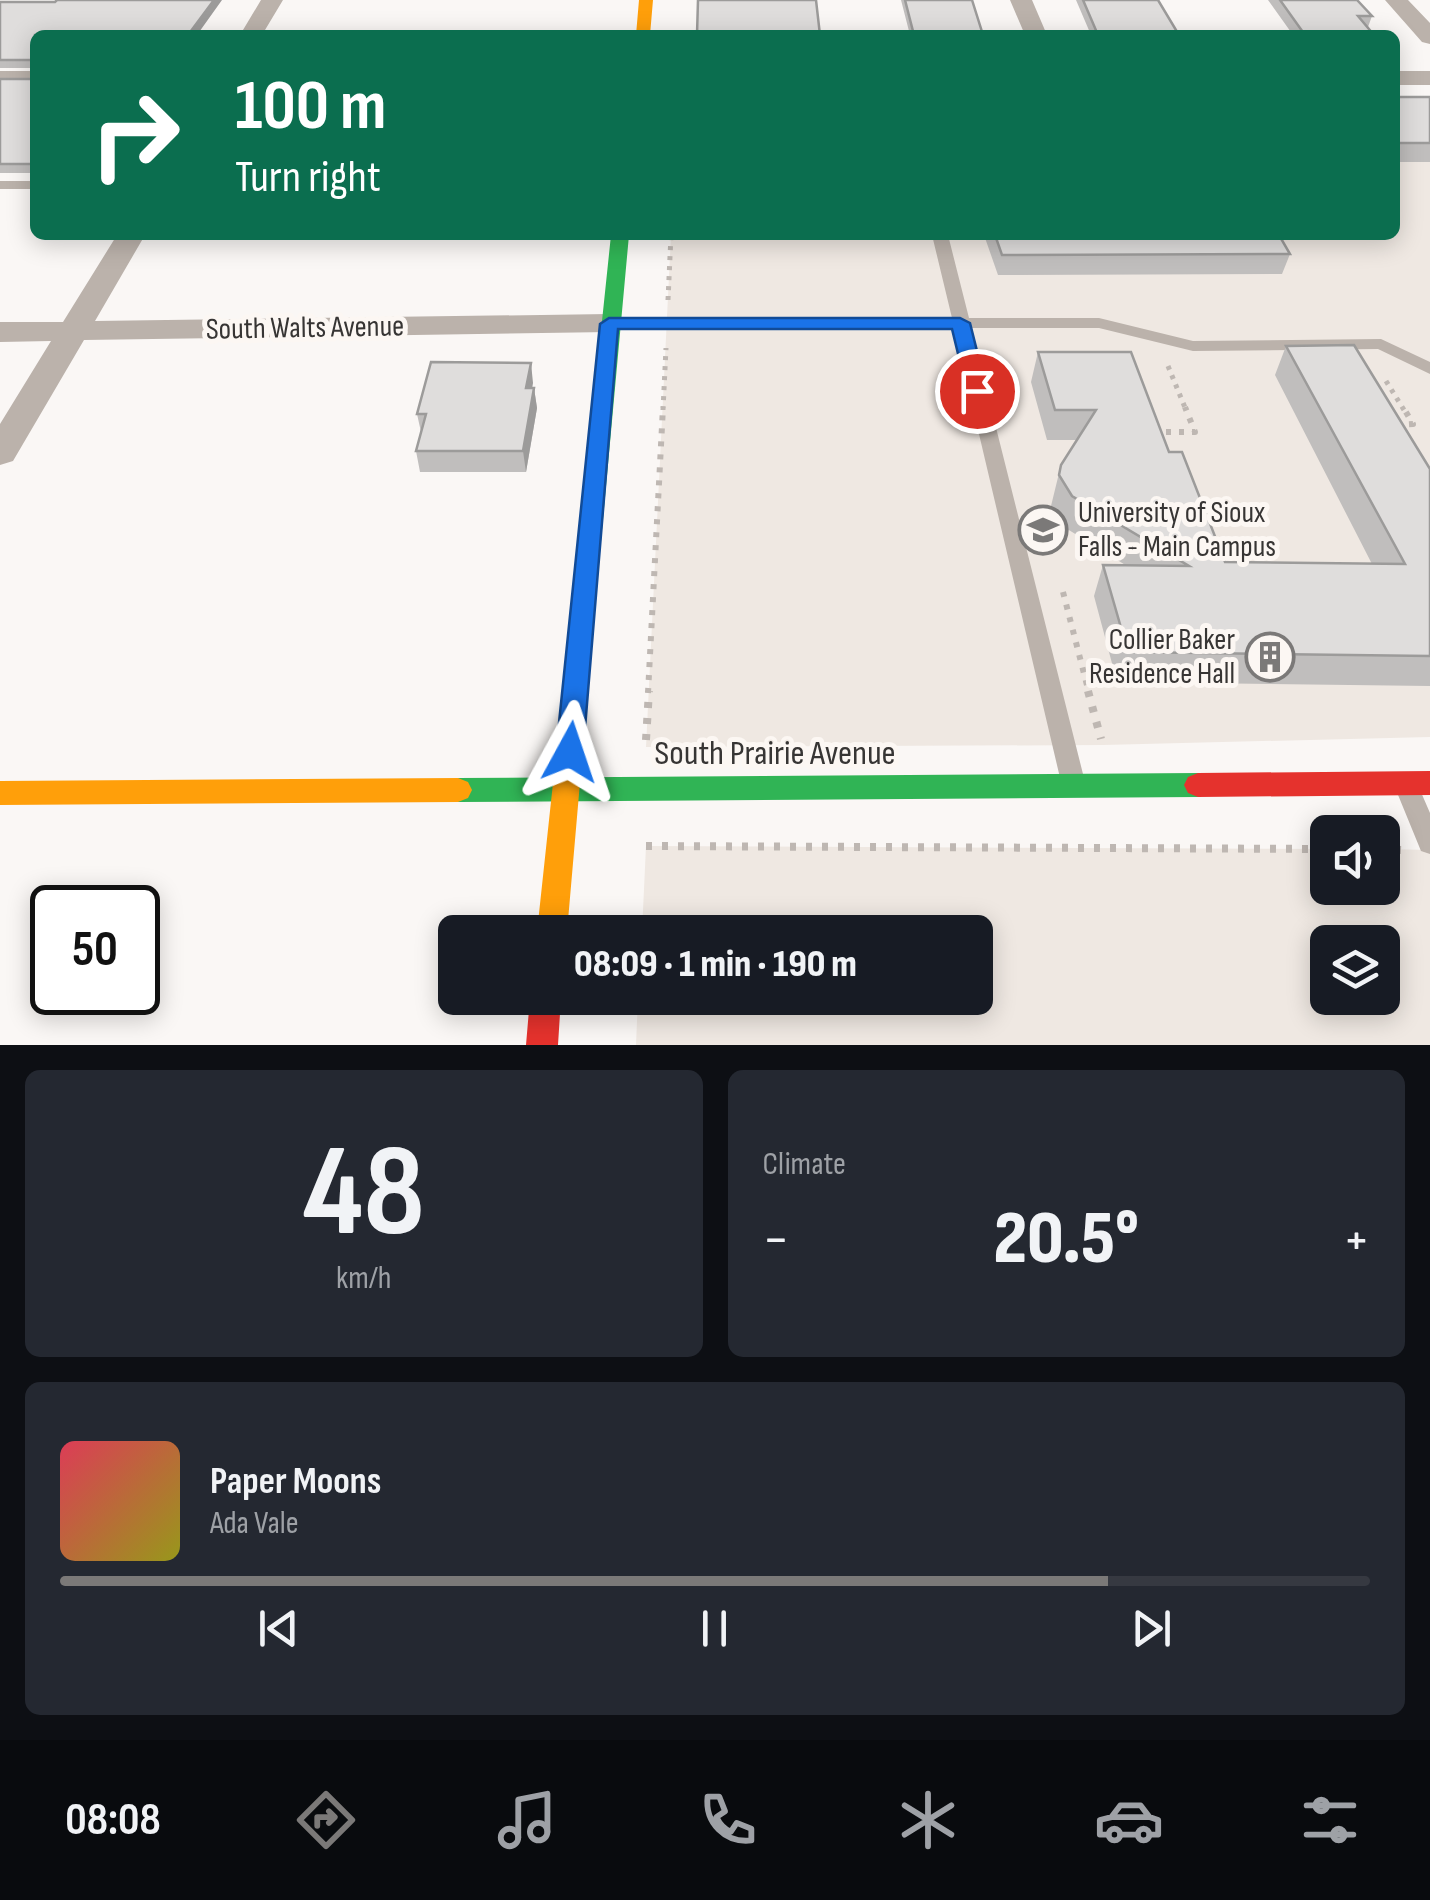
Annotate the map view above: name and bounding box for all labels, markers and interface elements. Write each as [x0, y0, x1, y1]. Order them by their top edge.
text: 100 m [235, 65, 386, 149]
icon: right [70, 70, 200, 200]
text: Turn right [235, 150, 381, 205]
street label: South Walts Avenue [206, 308, 404, 348]
pin [935, 349, 1020, 434]
icon: arrive [950, 364, 1005, 419]
place label: University of Sioux Falls - Main Campus [1078, 495, 1276, 565]
school or university icon: University of Sioux Falls - Main Campus [1017, 504, 1069, 556]
place label: Collier Baker Residence Hall [1089, 622, 1235, 692]
building icon: Collier Baker Residence Hall [1244, 631, 1296, 683]
position arrow [518, 700, 622, 804]
street label: South Prairie Avenue [654, 732, 896, 775]
map controls [1310, 815, 1400, 1015]
button: sound [1310, 815, 1400, 905]
speed limit sign: 50 [30, 885, 160, 1015]
button: layers [1310, 925, 1400, 1015]
text: 08:09 · 1 min · 190 m [574, 942, 857, 987]
text: 48 [303, 1116, 425, 1272]
text: Climate [763, 1145, 846, 1184]
text: 20.5° [993, 1194, 1139, 1285]
text: − [763, 1207, 789, 1274]
text: + [1343, 1207, 1370, 1274]
text: km/h [336, 1259, 391, 1298]
text: Paper Moons [210, 1459, 381, 1504]
text: Ada Vale [210, 1504, 299, 1543]
icon: previous [251, 1601, 306, 1656]
icon: pause [687, 1601, 742, 1656]
icon: next [1124, 1601, 1179, 1656]
icon: directions [291, 1785, 361, 1855]
icon: music [492, 1785, 562, 1855]
icon: phone [693, 1785, 763, 1855]
icon: climate [893, 1785, 963, 1855]
icon: car [1094, 1785, 1164, 1855]
icon: filters [1295, 1785, 1365, 1855]
text: 08:08 [65, 1793, 161, 1848]

